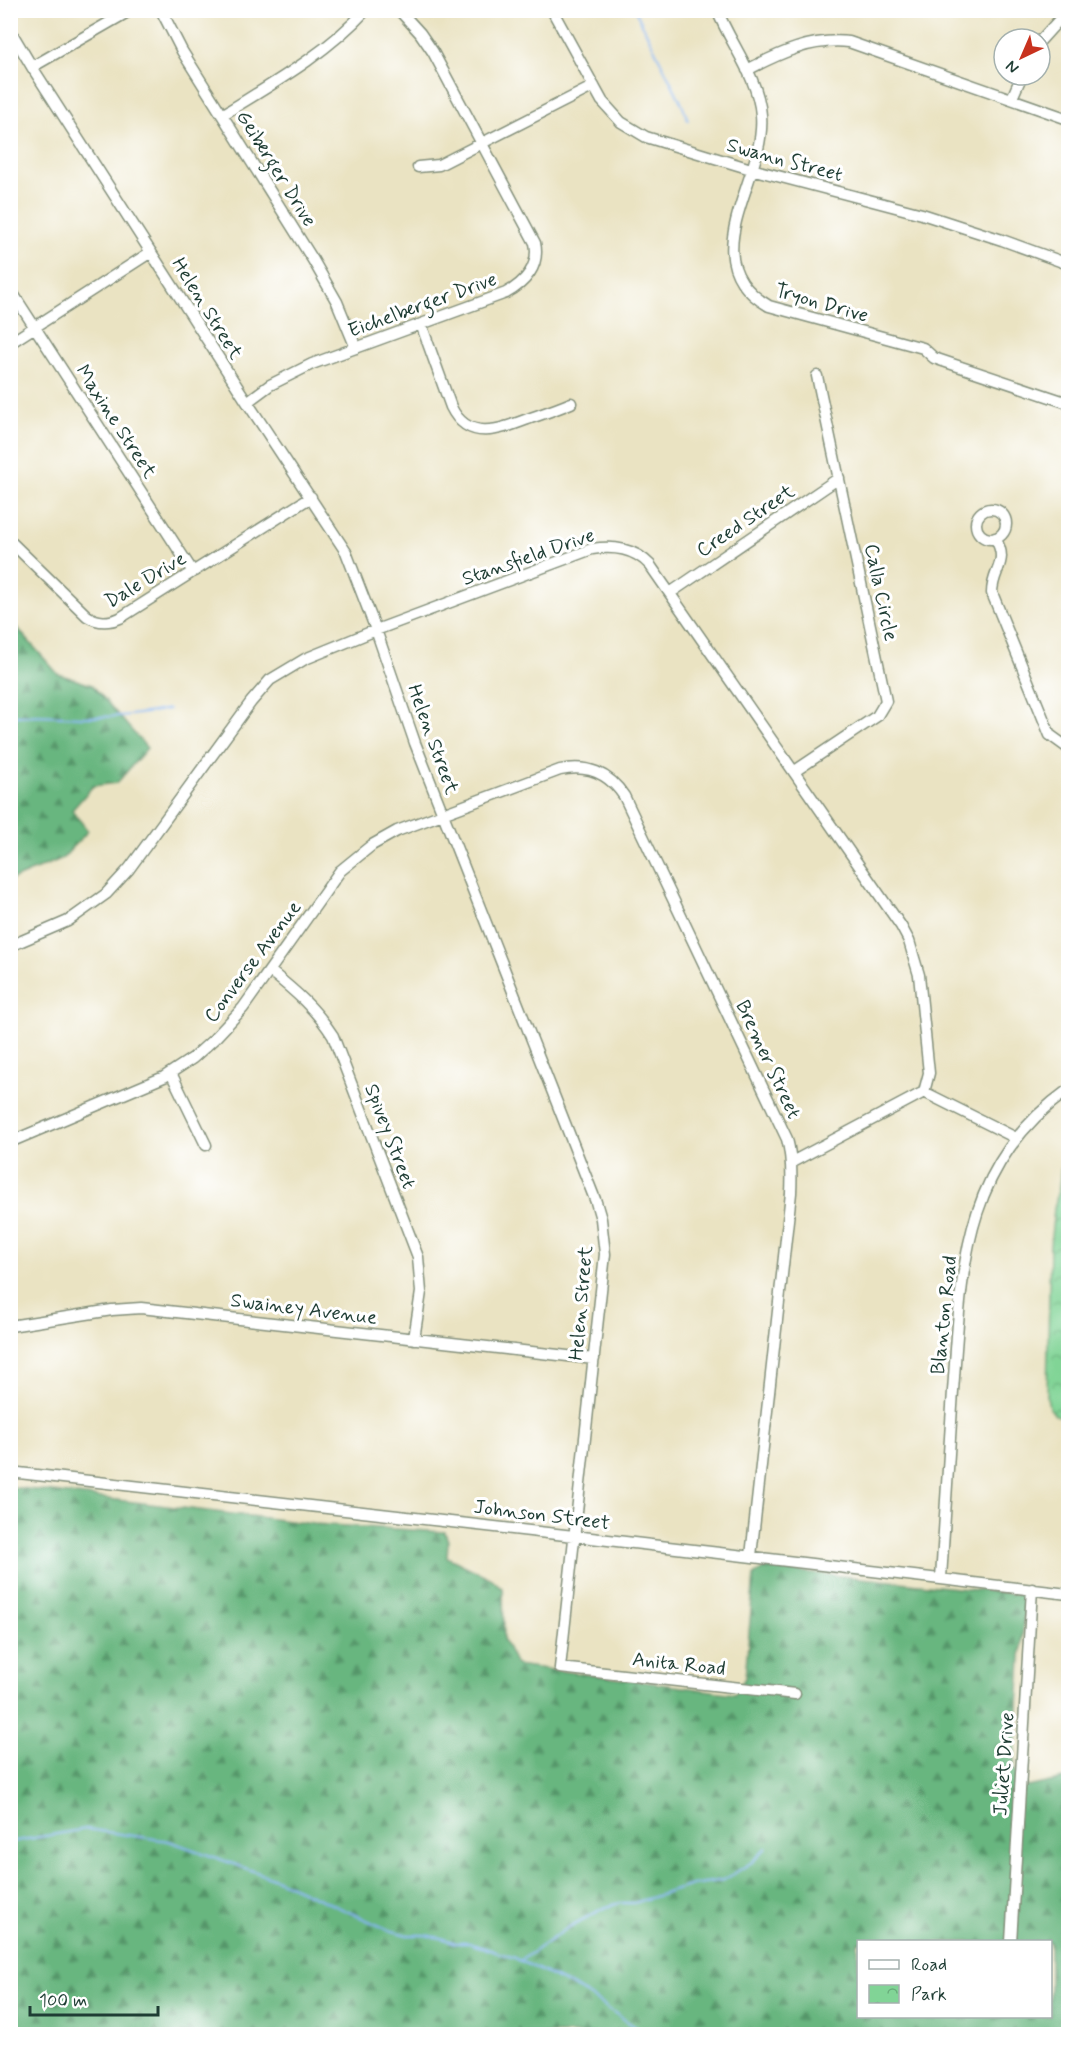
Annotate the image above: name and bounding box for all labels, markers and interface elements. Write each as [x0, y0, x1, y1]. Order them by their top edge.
north arrow [992, 27, 1052, 87]
text: N [1001, 55, 1024, 78]
street label: Geiberger Drive [227, 105, 322, 233]
street label: Swann Street [724, 132, 846, 189]
street label: Helen Street [165, 253, 249, 365]
street label: Eichelberger Drive [344, 266, 501, 347]
street label: Tryon Drive [772, 277, 871, 330]
street label: Maxine Street [69, 360, 163, 484]
street label: Creed Street [691, 478, 800, 564]
street label: Stansfield Drive [459, 522, 598, 593]
street label: Calla Circle [857, 541, 904, 644]
street label: Dale Drive [100, 545, 192, 615]
street label: Helen Street [400, 681, 465, 799]
street label: Converse Avenue [198, 895, 308, 1028]
street label: Bremer Street [728, 996, 807, 1123]
street label: Spivey Street [357, 1080, 422, 1193]
street label: Helen Street [563, 1244, 600, 1362]
street label: Blanton Road [925, 1254, 964, 1376]
street label: Swainey Avenue [229, 1287, 379, 1332]
street label: Johnson Street [472, 1494, 611, 1537]
street label: Anita Road [631, 1646, 727, 1683]
street label: Juliet Drive [987, 1711, 1022, 1817]
legend [857, 1940, 1052, 2018]
text: Road [911, 1953, 947, 1977]
scale bar [30, 1979, 158, 2017]
text: Park [911, 1983, 947, 2007]
text: 100 m [39, 1989, 87, 2013]

